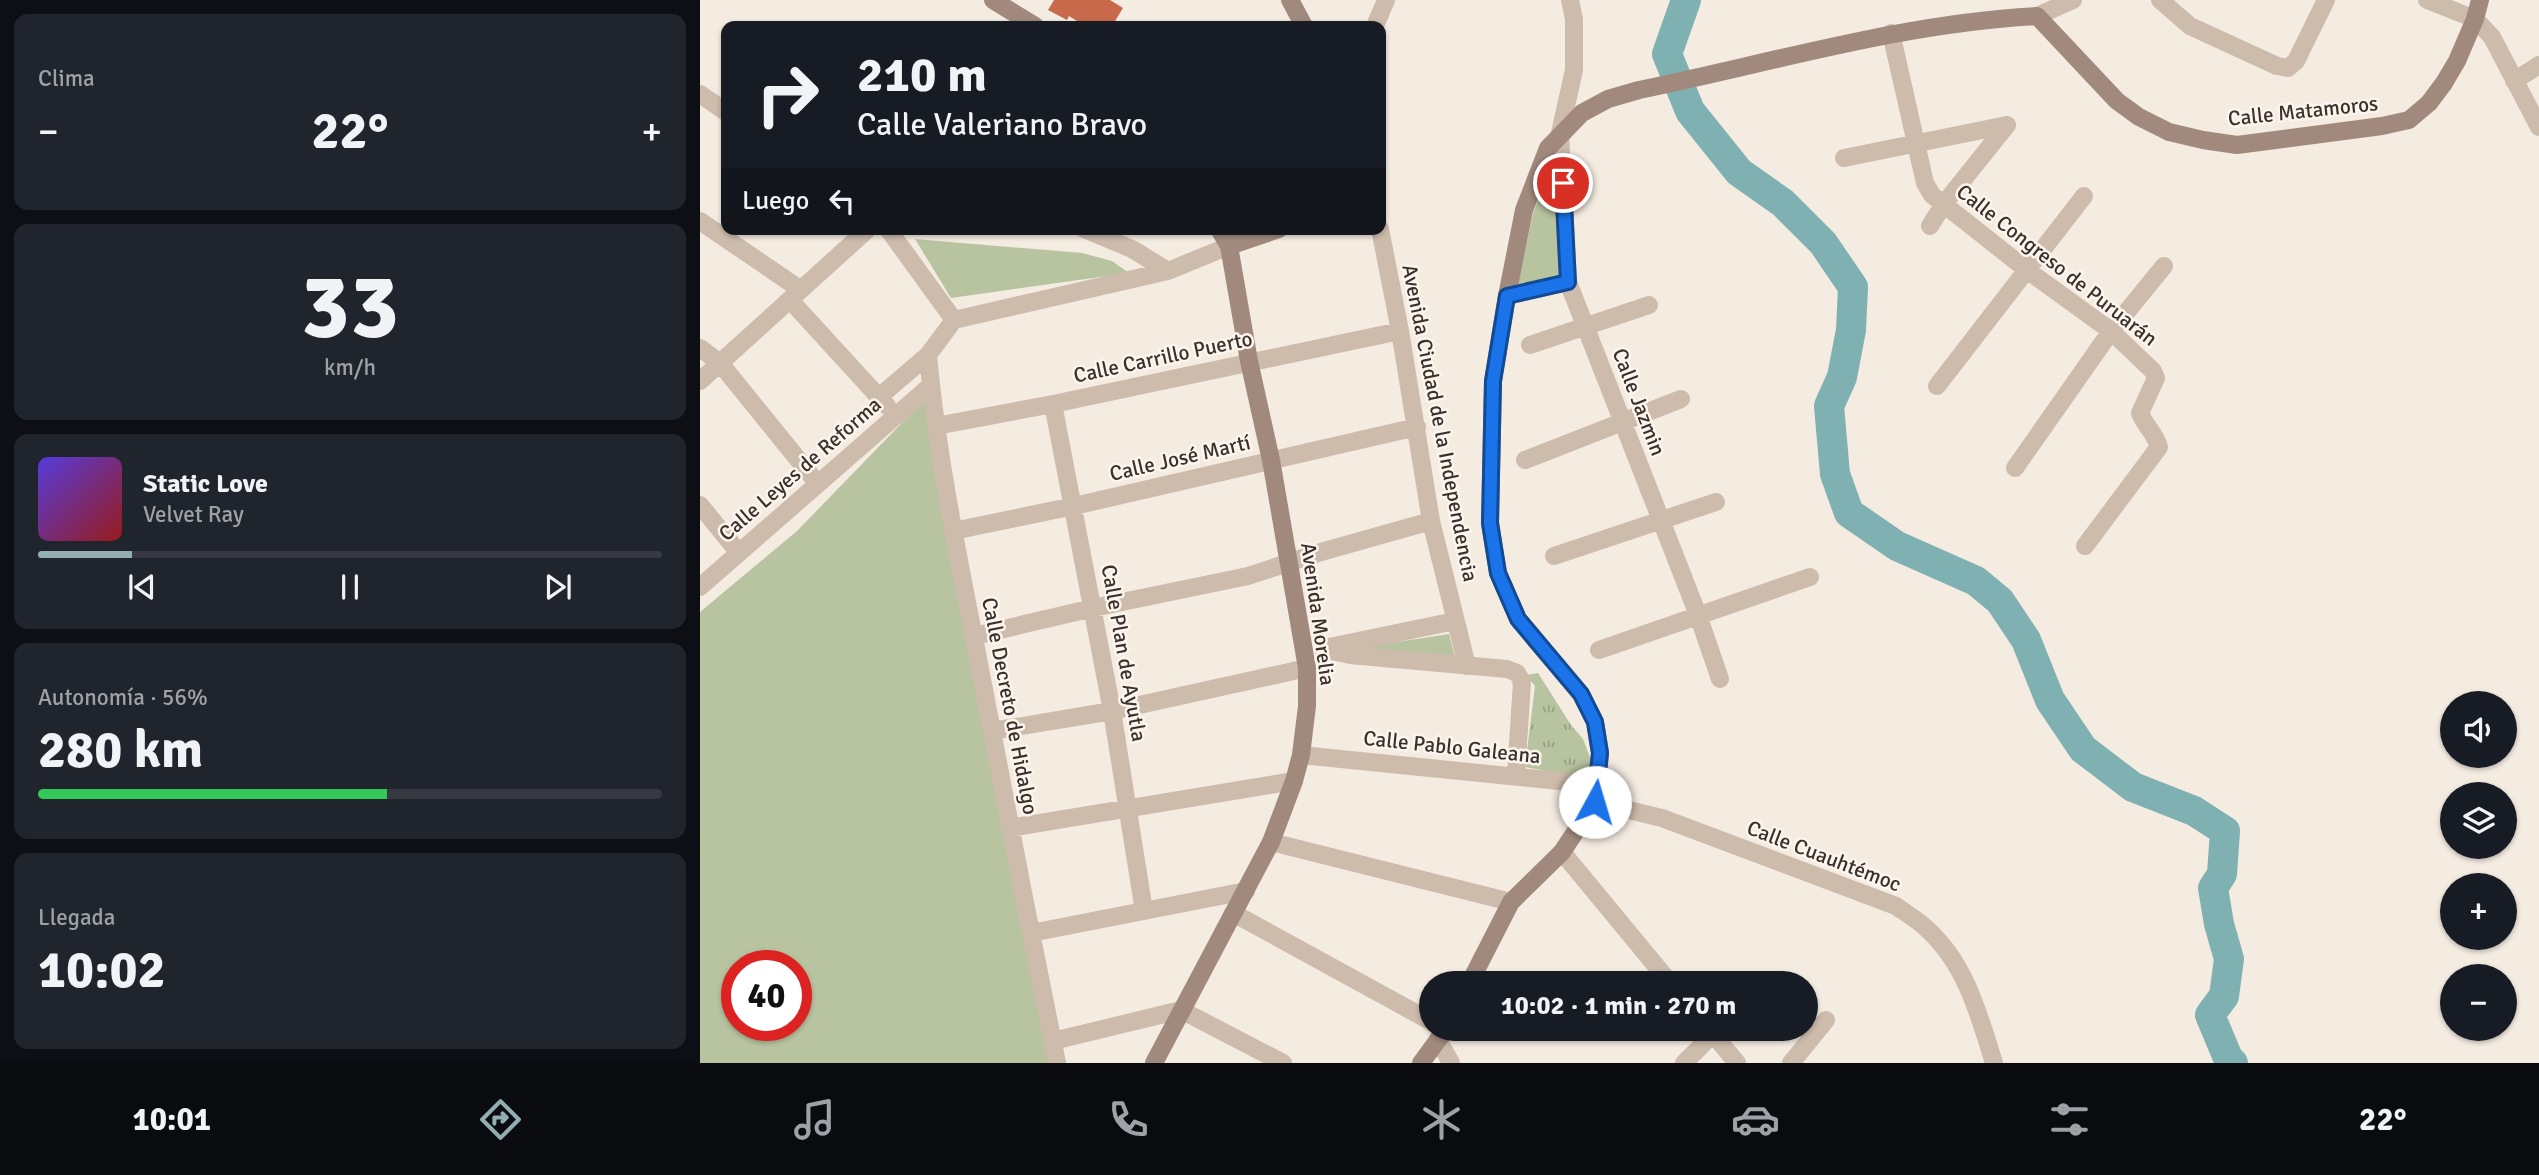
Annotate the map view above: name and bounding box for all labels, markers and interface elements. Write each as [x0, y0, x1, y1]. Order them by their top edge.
text: 210 m [857, 45, 987, 105]
icon: right [742, 49, 833, 140]
text: Clima [38, 64, 95, 93]
street label: Calle Matamoros [2227, 90, 2379, 132]
text: 22° [312, 99, 388, 163]
text: Calle Valeriano Bravo [857, 105, 1147, 144]
text: − [38, 108, 59, 155]
text: + [641, 108, 662, 155]
pin [1533, 153, 1593, 213]
icon: arrive [1544, 164, 1582, 202]
street label: Calle Congreso de Puruarán [1951, 179, 2163, 351]
icon: left [823, 182, 861, 220]
text: Luego [742, 185, 809, 217]
text: 33 [301, 251, 399, 364]
street label: Avenida Ciudad de la Independencia [1396, 262, 1484, 584]
street label: Calle Carrillo Puerto [1071, 325, 1255, 389]
street label: Calle Jazmin [1607, 345, 1671, 459]
text: km/h [324, 353, 376, 382]
street label: Calle Leyes de Reforma [713, 391, 887, 547]
street label: Calle José Martí [1107, 429, 1253, 487]
text: Static Love [143, 468, 268, 500]
text: Velvet Ray [143, 500, 244, 529]
street label: Avenida Morelia [1295, 541, 1341, 687]
street label: Calle Plan de Ayutla [1096, 562, 1152, 744]
icon: previous [123, 568, 161, 606]
icon: pause [331, 568, 369, 606]
icon: next [539, 568, 577, 606]
street label: Calle Decreto de Hidalgo [976, 595, 1044, 817]
text: Autonomía · 56% [38, 683, 208, 712]
map controls [2440, 691, 2517, 1041]
button: sound [2440, 691, 2517, 768]
text: 280 km [38, 718, 203, 782]
street label: Calle Pablo Galeana [1362, 725, 1542, 769]
position arrow [1558, 765, 1632, 839]
button: layers [2440, 782, 2517, 859]
street label: Calle Cuauhtémoc [1743, 815, 1905, 897]
button: + [2440, 873, 2517, 950]
text: Llegada [38, 903, 115, 932]
text: 10:02 [38, 938, 166, 1002]
speed limit sign: 40 [721, 950, 812, 1041]
button: − [2440, 964, 2517, 1041]
text: 10:02 · 1 min · 270 m [1501, 990, 1736, 1022]
icon: directions [476, 1095, 525, 1144]
icon: music [790, 1095, 839, 1144]
icon: phone [1104, 1095, 1153, 1144]
icon: climate [1417, 1095, 1466, 1144]
icon: car [1731, 1095, 1780, 1144]
icon: filters [2045, 1095, 2094, 1144]
text: 10:01 [132, 1100, 211, 1139]
text: 22° [2359, 1100, 2406, 1139]

